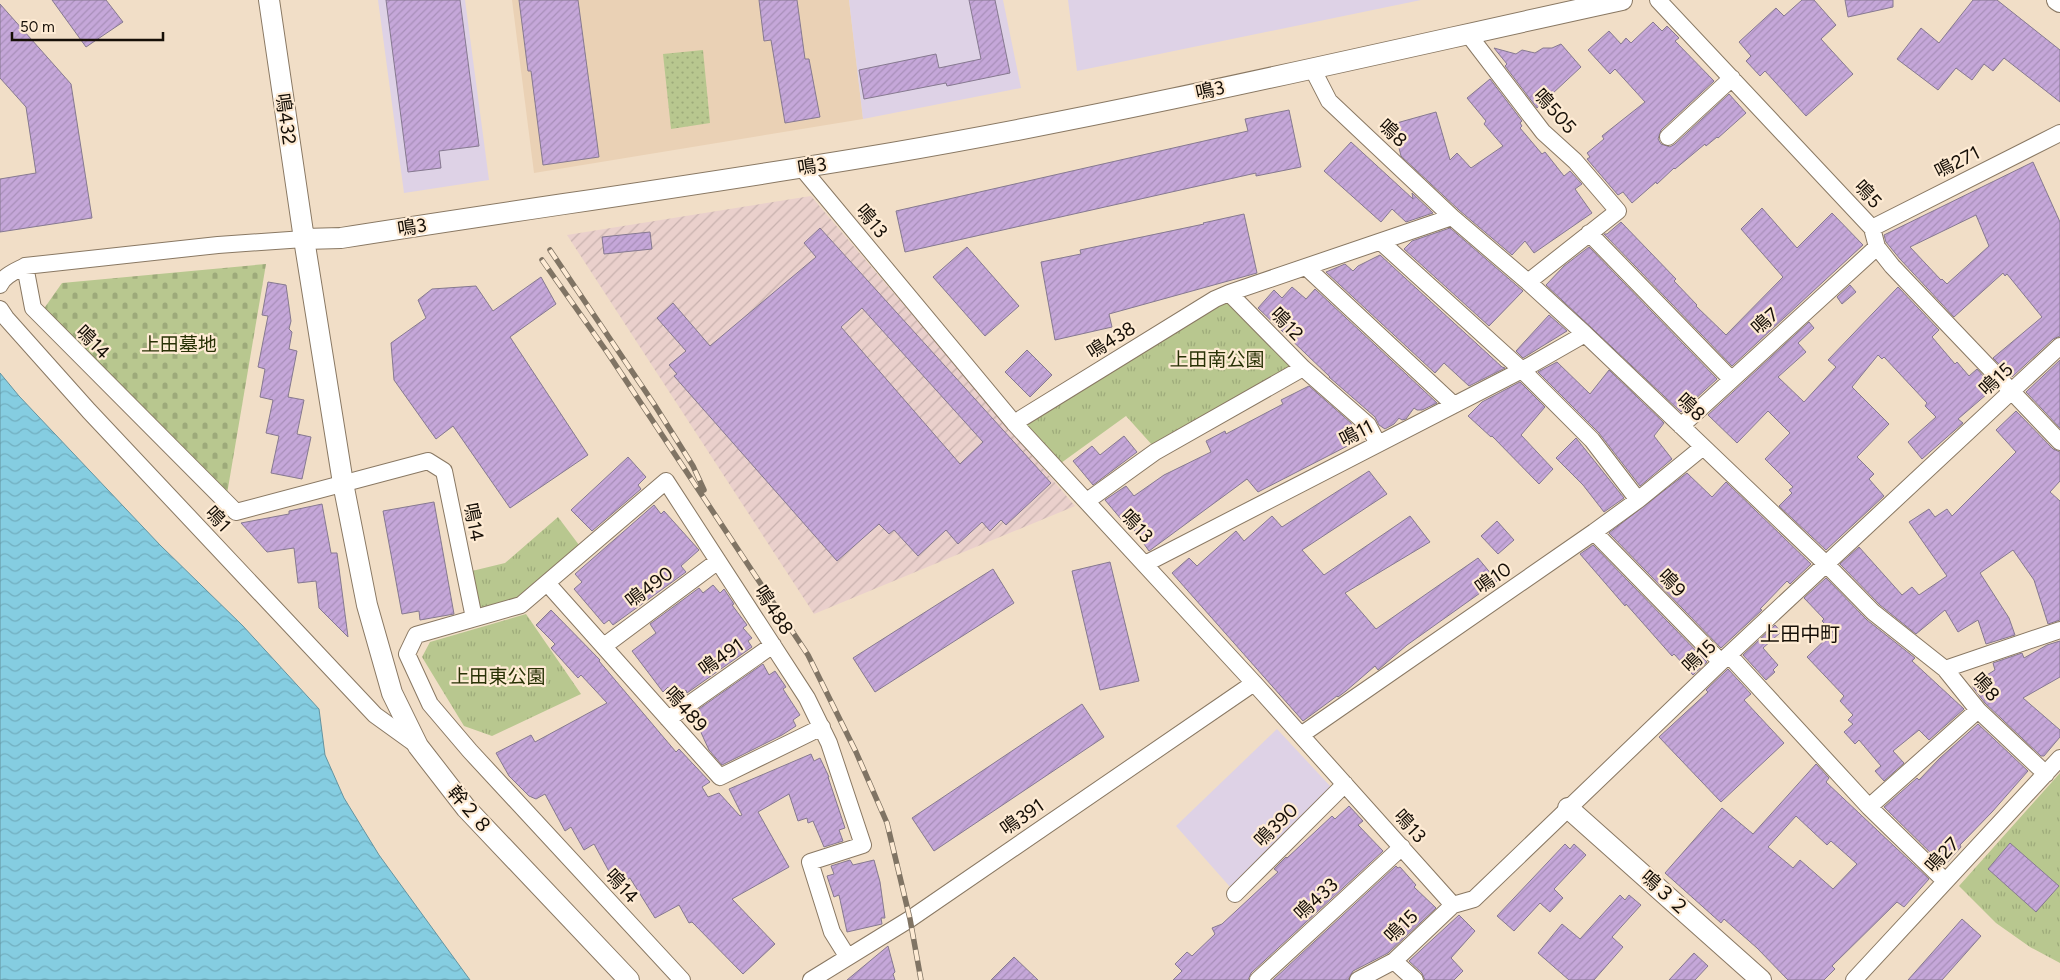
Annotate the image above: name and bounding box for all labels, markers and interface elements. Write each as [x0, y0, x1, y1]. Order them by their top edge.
scale bar [12, 10, 164, 42]
text: 50 m [20, 18, 55, 36]
street label: 鳴3 [1193, 76, 1227, 104]
street label: 鳴505 [1529, 84, 1581, 138]
street label: 鳴432 [271, 92, 301, 146]
street label: 鳴8 [1374, 114, 1412, 152]
street label: 鳴271 [1931, 141, 1983, 183]
street label: 鳴3 [796, 152, 828, 180]
street label: 鳴5 [1849, 175, 1887, 213]
street label: 鳴13 [851, 199, 893, 243]
street label: 鳴3 [396, 213, 428, 241]
street label: 鳴12 [1266, 303, 1308, 345]
street label: 鳴7 [1746, 303, 1784, 339]
street label: 鳴438 [1083, 316, 1139, 364]
street label: 鳴14 [71, 320, 115, 364]
park label: 上田墓地 [141, 333, 217, 356]
park label: 上田南公園 [1169, 348, 1265, 371]
street label: 鳴15 [1974, 358, 2018, 400]
street label: 鳴8 [1672, 388, 1710, 426]
street label: 鳴11 [1335, 415, 1377, 451]
street label: 鳴1 [200, 501, 236, 537]
street label: 鳴14 [459, 501, 489, 543]
street label: 鳴13 [1116, 505, 1158, 547]
street label: 鳴10 [1470, 557, 1516, 599]
street label: 鳴490 [621, 562, 677, 612]
street label: 鳴9 [1653, 564, 1691, 602]
street label: 鳴488 [750, 581, 798, 639]
district label: 上田中町 [1760, 622, 1840, 646]
street label: 鳴491 [694, 633, 748, 681]
street label: 鳴15 [1677, 635, 1721, 677]
park label: 上田東公園 [450, 665, 546, 688]
street label: 鳴8 [1967, 668, 2005, 706]
street label: 鳴489 [660, 682, 712, 736]
street label: 幹２８ [443, 781, 497, 839]
street label: 鳴391 [996, 794, 1048, 840]
street label: 鳴390 [1249, 798, 1303, 852]
street label: 鳴13 [1389, 804, 1431, 848]
street label: 鳴27 [1920, 833, 1964, 877]
street label: 鳴14 [600, 864, 644, 908]
street label: 鳴３２ [1636, 865, 1694, 921]
street label: 鳴433 [1289, 873, 1343, 925]
street label: 鳴15 [1379, 905, 1423, 947]

